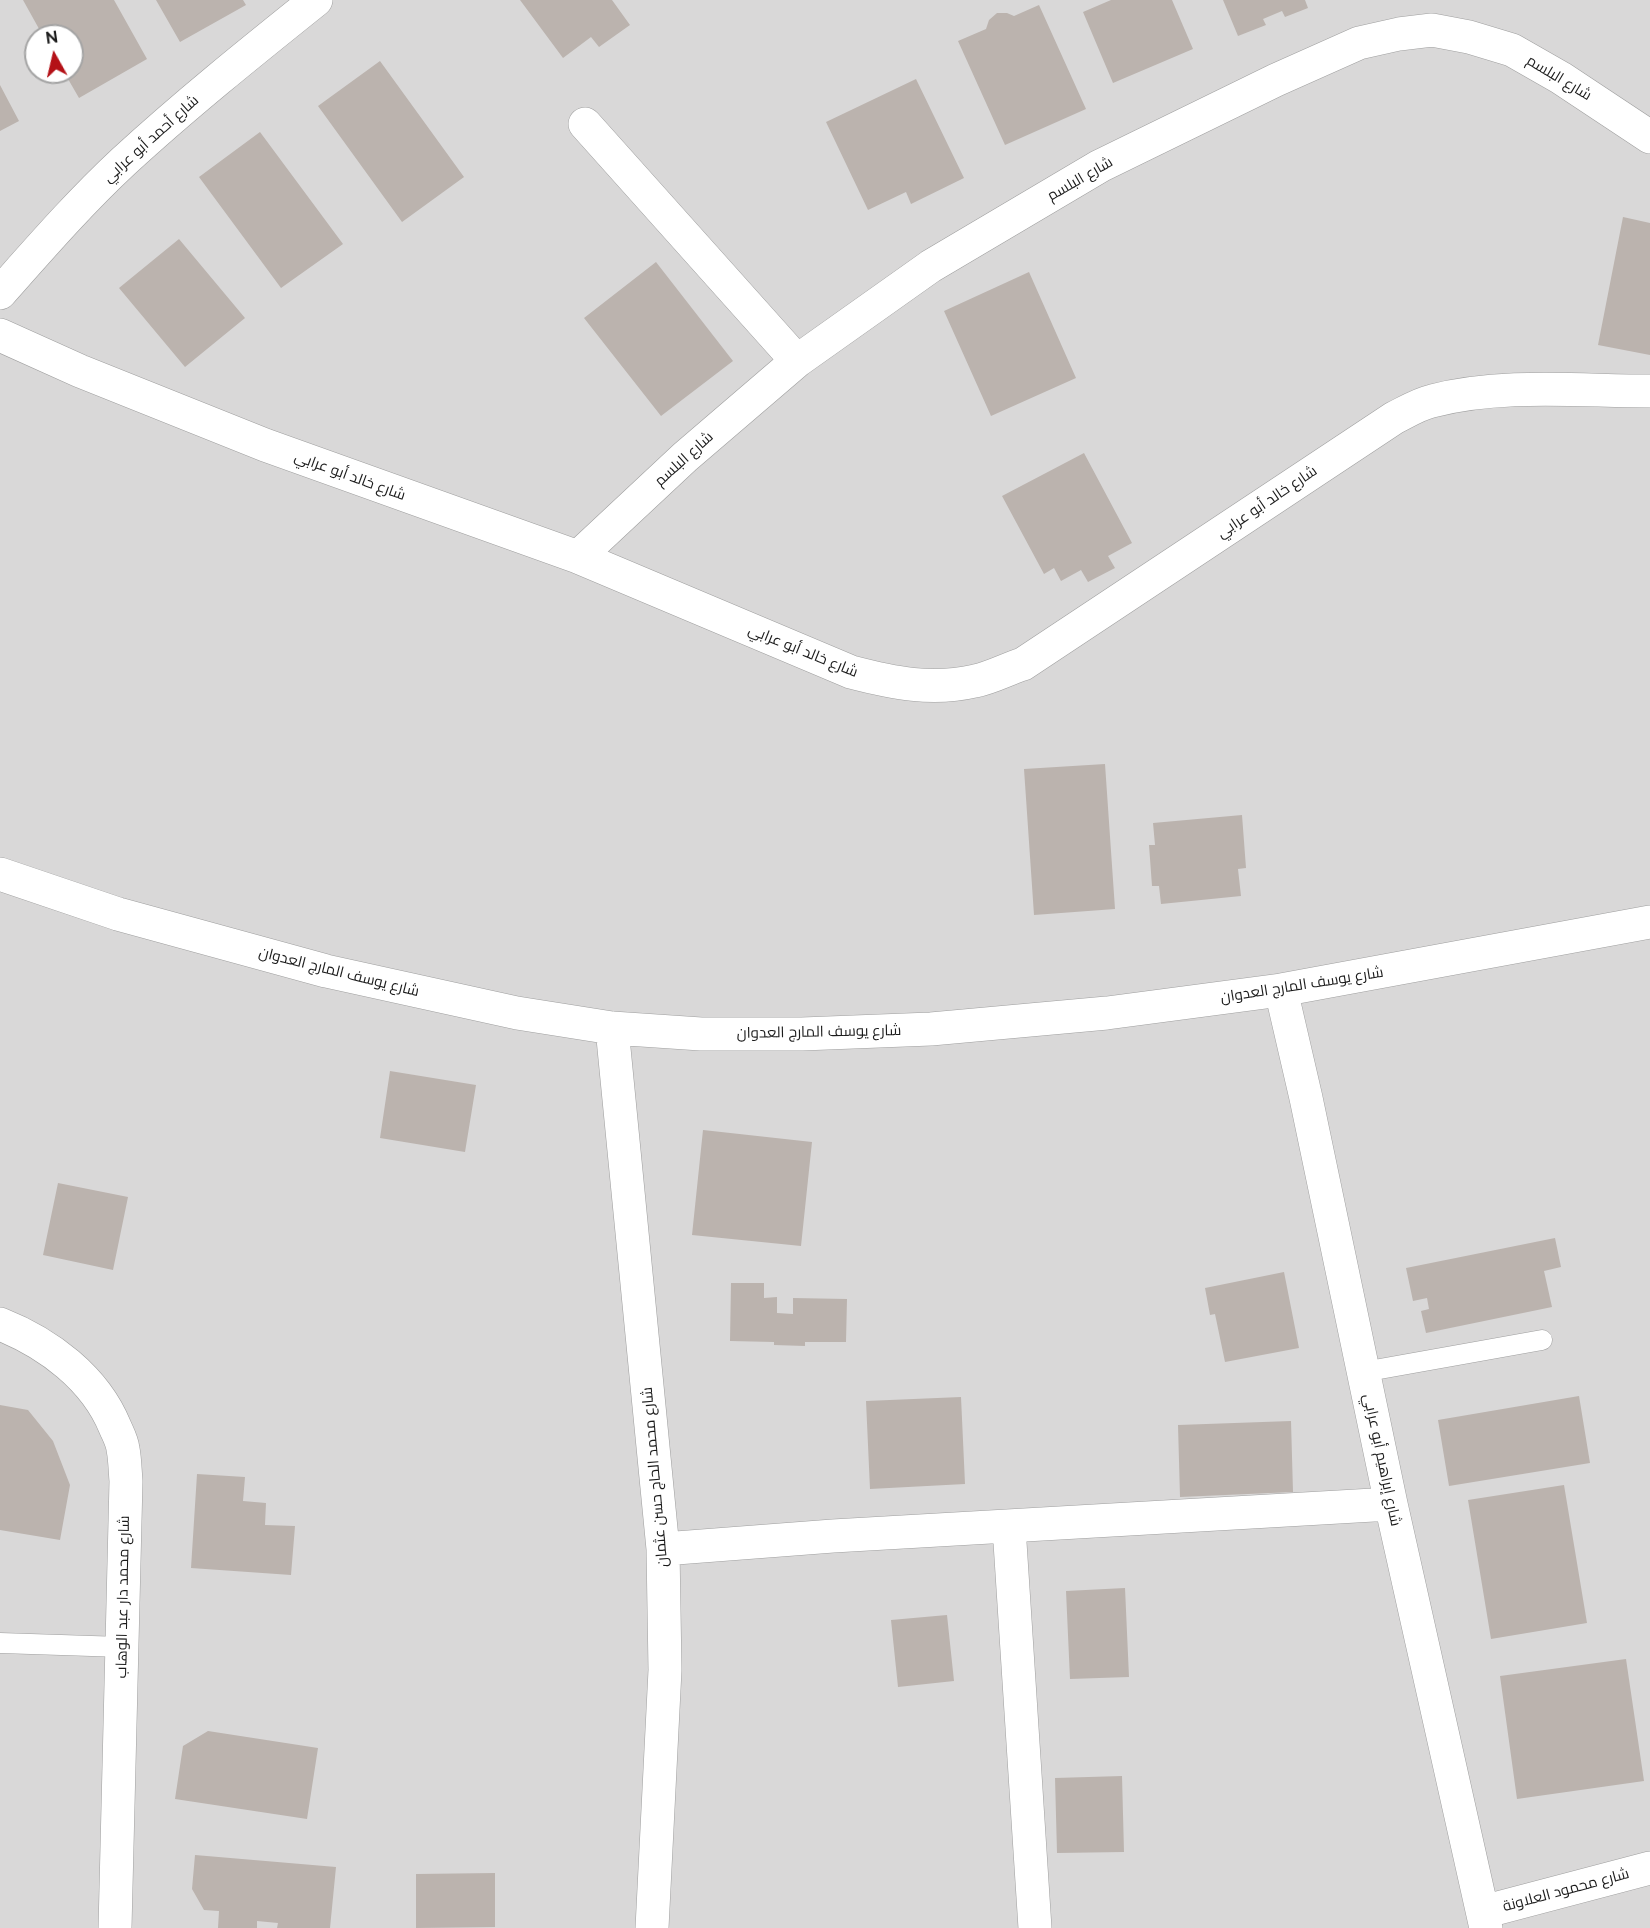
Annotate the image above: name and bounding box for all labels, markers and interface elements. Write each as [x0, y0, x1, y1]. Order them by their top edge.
north arrow [24, 24, 84, 84]
text: N [44, 27, 59, 48]
street label: شارع البلسم [1523, 52, 1595, 104]
street label: شارع أحمد أبو عرابي [99, 91, 203, 187]
street label: شارع البلسم [1044, 153, 1116, 205]
street label: شارع البلسم [651, 428, 717, 490]
street label: شارع خالد أبو عرابي [292, 448, 408, 504]
street label: شارع خالد أبو عرابي [1214, 462, 1320, 542]
street label: شارع خالد أبو عرابي [745, 621, 861, 681]
street label: شارع يوسف المارج العدوان [257, 943, 421, 1001]
street label: شارع يوسف المارج العدوان [1219, 963, 1385, 1007]
street label: شارع يوسف المارج العدوان [736, 1022, 902, 1042]
street label: شارع محمد الحاج حسن عثمان [638, 1386, 672, 1568]
street label: شارع إبراهيم أبو عرابي [1359, 1392, 1405, 1528]
street label: شارع محمد دار عبد الوهاب [113, 1515, 133, 1679]
street label: شارع محمود العلاونة [1501, 1864, 1631, 1916]

